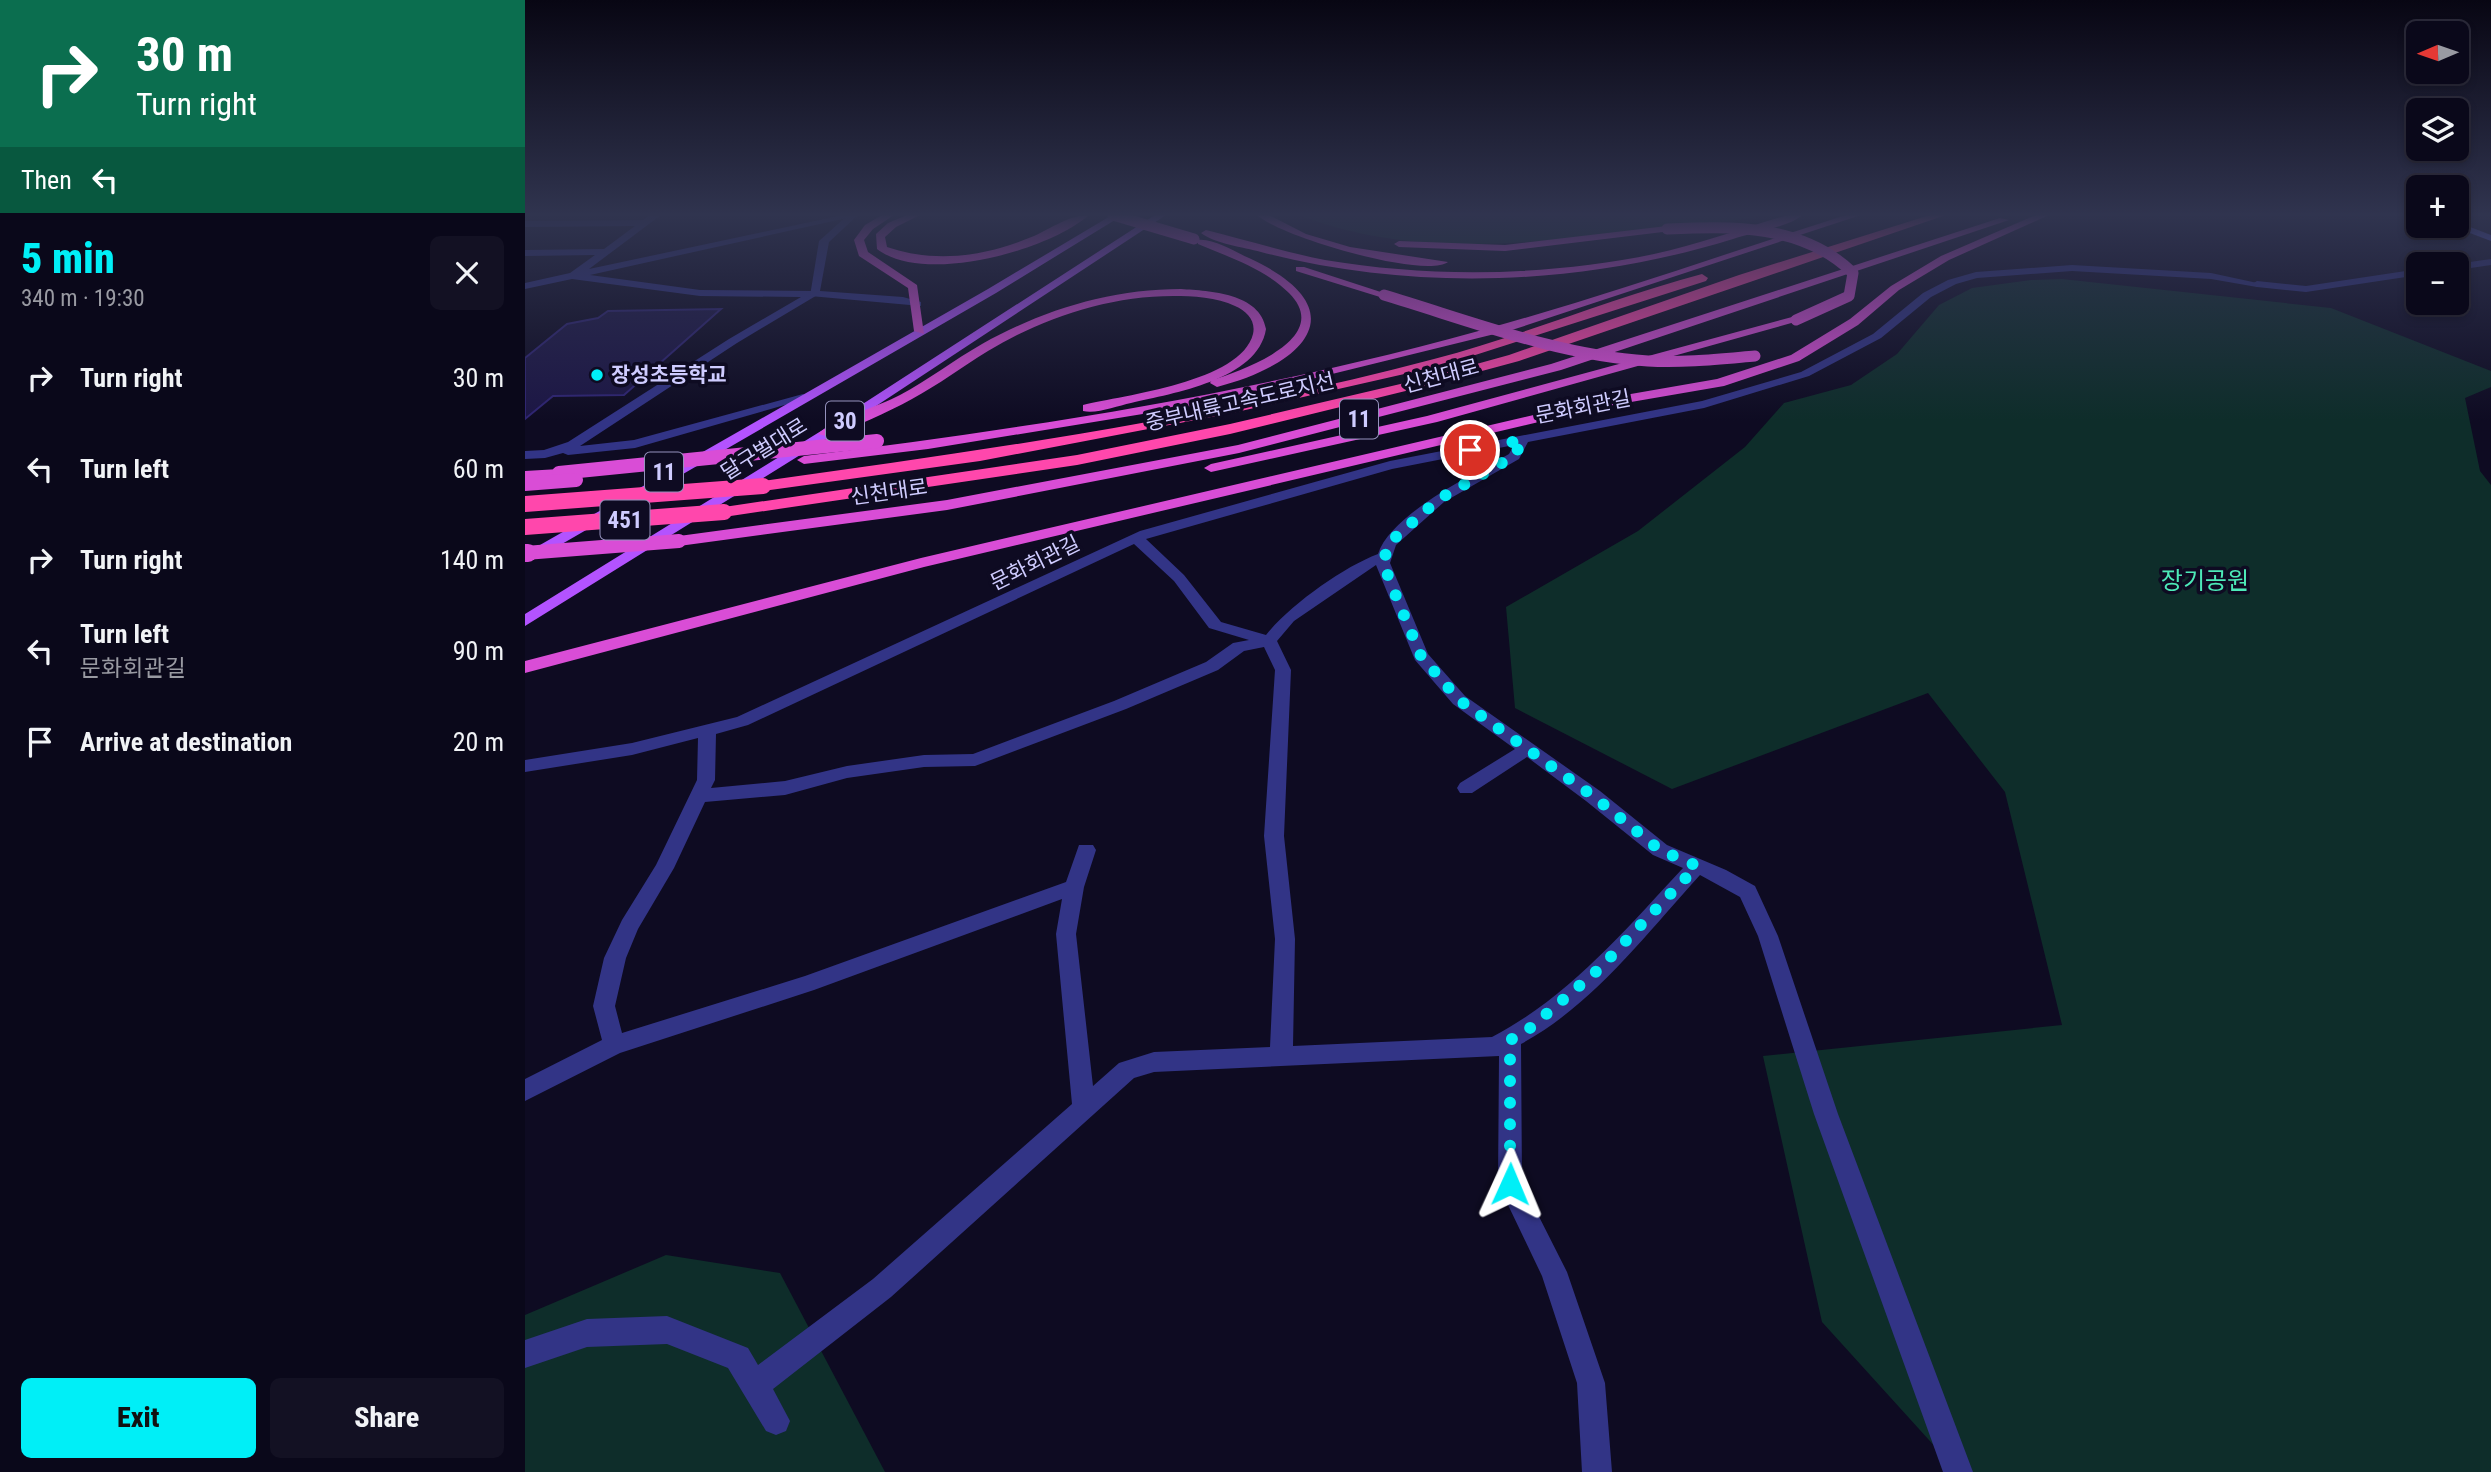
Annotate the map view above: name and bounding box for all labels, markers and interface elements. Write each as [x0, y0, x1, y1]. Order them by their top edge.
north arrow [2406, 21, 2469, 84]
map controls [2406, 21, 2469, 315]
text: 30 m [136, 26, 233, 83]
icon: right [21, 28, 112, 119]
text: Turn right [136, 85, 257, 123]
button: layers [2406, 98, 2469, 161]
icon: left [86, 161, 124, 199]
text: Then [21, 165, 72, 195]
button: + [2406, 175, 2469, 238]
text: 5 min [21, 234, 115, 283]
button: close [430, 236, 504, 310]
button: − [2406, 252, 2469, 315]
text: 340 m · 19:30 [21, 285, 145, 312]
street label: 신천대로 [1401, 354, 1481, 398]
icon: right [21, 359, 59, 397]
text: Turn right [80, 363, 182, 393]
text: 30 m [453, 363, 504, 393]
place label: 장성초등학교 [611, 363, 727, 387]
marker: 장성초등학교 [589, 367, 605, 383]
street label: 중부내륙고속도로지선 [1143, 369, 1337, 435]
street label: 문화회관길 [1533, 386, 1633, 428]
road number: 11 [1340, 400, 1378, 438]
road number: 30 [826, 402, 864, 440]
street label: 달구벌대로 [717, 413, 811, 485]
pin [1440, 420, 1500, 480]
icon: arrive [1451, 431, 1489, 469]
icon: left [21, 450, 59, 488]
road number: 11 [645, 452, 683, 492]
text: Turn left [80, 454, 169, 484]
text: 60 m [453, 454, 504, 484]
street label: 신천대로 [849, 475, 929, 509]
road number: 451 [601, 500, 649, 540]
street label: 문화회관길 [986, 531, 1084, 595]
icon: right [21, 541, 59, 579]
text: Turn right [80, 545, 182, 575]
text: 140 m [440, 545, 504, 575]
park label: 장기공원 [2161, 567, 2249, 595]
text: Turn left [80, 619, 169, 649]
icon: left [21, 632, 59, 670]
text: 90 m [453, 636, 504, 666]
text: 문화회관길 [80, 655, 186, 682]
icon: arrive [21, 723, 59, 761]
text: Arrive at destination [80, 727, 292, 757]
text: 20 m [453, 727, 504, 757]
position arrow [1473, 1147, 1547, 1221]
button: Exit [21, 1378, 256, 1458]
button: Share [270, 1378, 504, 1458]

